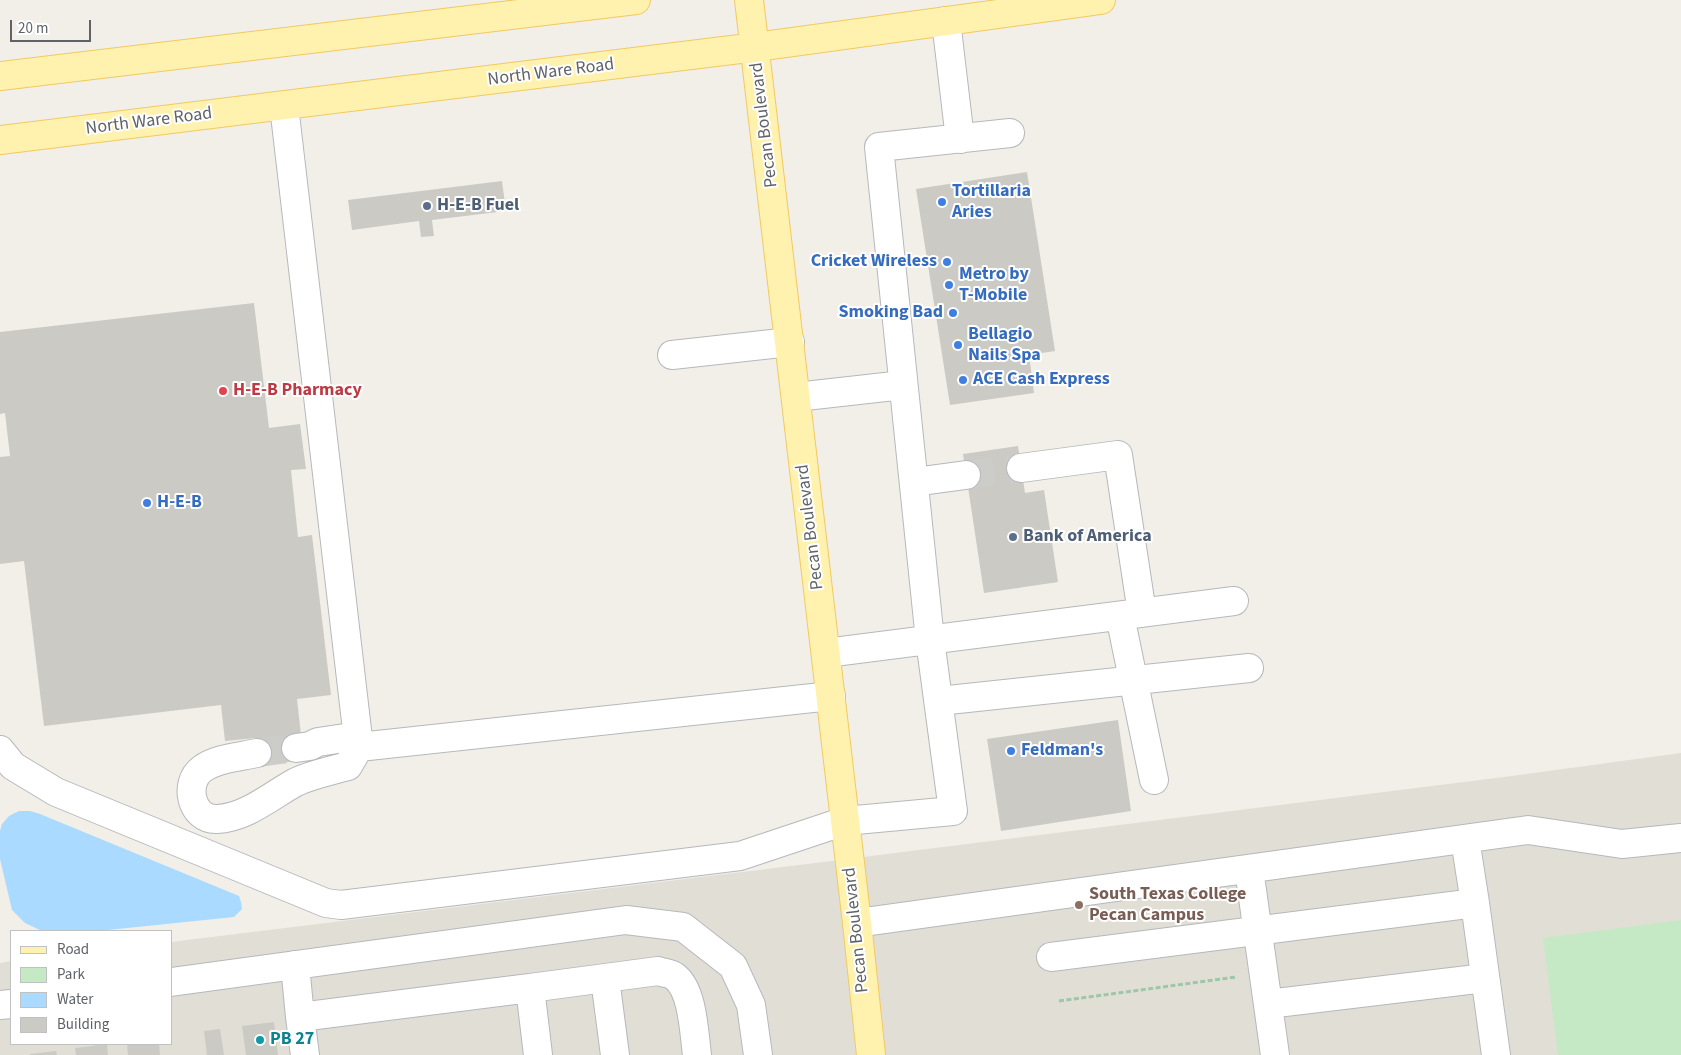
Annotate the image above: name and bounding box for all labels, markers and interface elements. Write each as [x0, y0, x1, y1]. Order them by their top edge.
scale bar [12, 10, 94, 42]
text: 20 m [18, 18, 48, 39]
street label: North Ware Road [487, 55, 615, 91]
street label: Pecan Boulevard [747, 61, 783, 189]
street label: North Ware Road [85, 104, 213, 140]
place label: Tortillaria Aries [952, 181, 1031, 223]
place label: H-E-B Fuel [437, 195, 519, 217]
marker: Tortillaria Aries [936, 196, 948, 208]
marker: H-E-B Fuel [421, 200, 433, 212]
place label: Cricket Wireless [811, 251, 937, 273]
marker: Cricket Wireless [941, 256, 953, 268]
place label: Metro by T-Mobile [959, 264, 1029, 306]
marker: Metro by T-Mobile [943, 279, 955, 291]
place label: Smoking Bad [839, 302, 943, 324]
marker: Smoking Bad [947, 307, 959, 319]
place label: Bellagio Nails Spa [968, 324, 1041, 366]
marker: Bellagio Nails Spa [952, 339, 964, 351]
place label: ACE Cash Express [973, 369, 1110, 391]
marker: ACE Cash Express [957, 374, 969, 386]
place label: H-E-B Pharmacy [233, 380, 362, 402]
marker: H-E-B Pharmacy [217, 385, 229, 397]
street label: Pecan Boulevard [793, 463, 829, 591]
place label: H-E-B [157, 492, 202, 514]
marker: H-E-B [141, 497, 153, 509]
place label: Bank of America [1023, 526, 1152, 548]
marker: Bank of America [1007, 531, 1019, 543]
place label: Feldman's [1021, 740, 1103, 762]
marker: Feldman's [1005, 745, 1017, 757]
street label: Pecan Boulevard [840, 866, 874, 994]
place label: South Texas College Pecan Campus [1089, 884, 1246, 926]
marker: South Texas College Pecan Campus [1073, 899, 1085, 911]
legend [10, 930, 172, 1045]
text: Road [57, 939, 89, 960]
text: Park [57, 964, 85, 985]
text: Water [57, 989, 93, 1010]
text: Building [57, 1014, 109, 1035]
place label: PB 27 [270, 1029, 314, 1051]
marker: PB 27 [254, 1034, 266, 1046]

